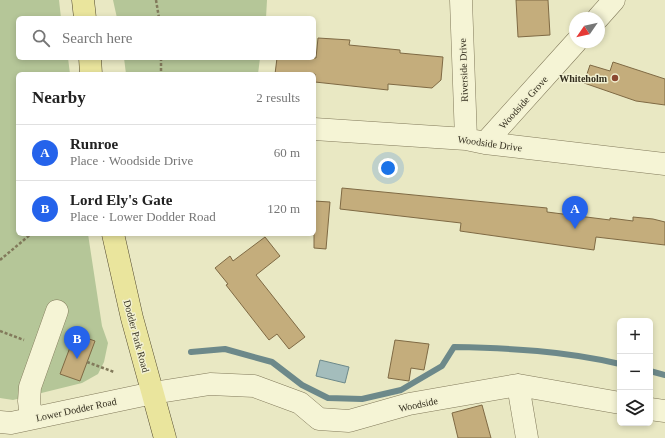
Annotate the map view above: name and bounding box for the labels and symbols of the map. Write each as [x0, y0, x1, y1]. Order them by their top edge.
north arrow [569, 12, 605, 48]
street label: Riverside Drive [457, 37, 470, 102]
street label: Woodside Grove [497, 73, 550, 131]
place label: Whiteholm [559, 73, 608, 84]
marker: Whiteholm [610, 73, 620, 83]
street label: Woodside Drive [457, 134, 523, 154]
your location [378, 158, 398, 178]
pin: A [562, 196, 588, 229]
street label: Dodder Park Road [122, 299, 151, 374]
pin: B [64, 326, 90, 359]
street label: Woodside [398, 395, 439, 414]
street label: Lower Dodder Road [35, 396, 117, 423]

